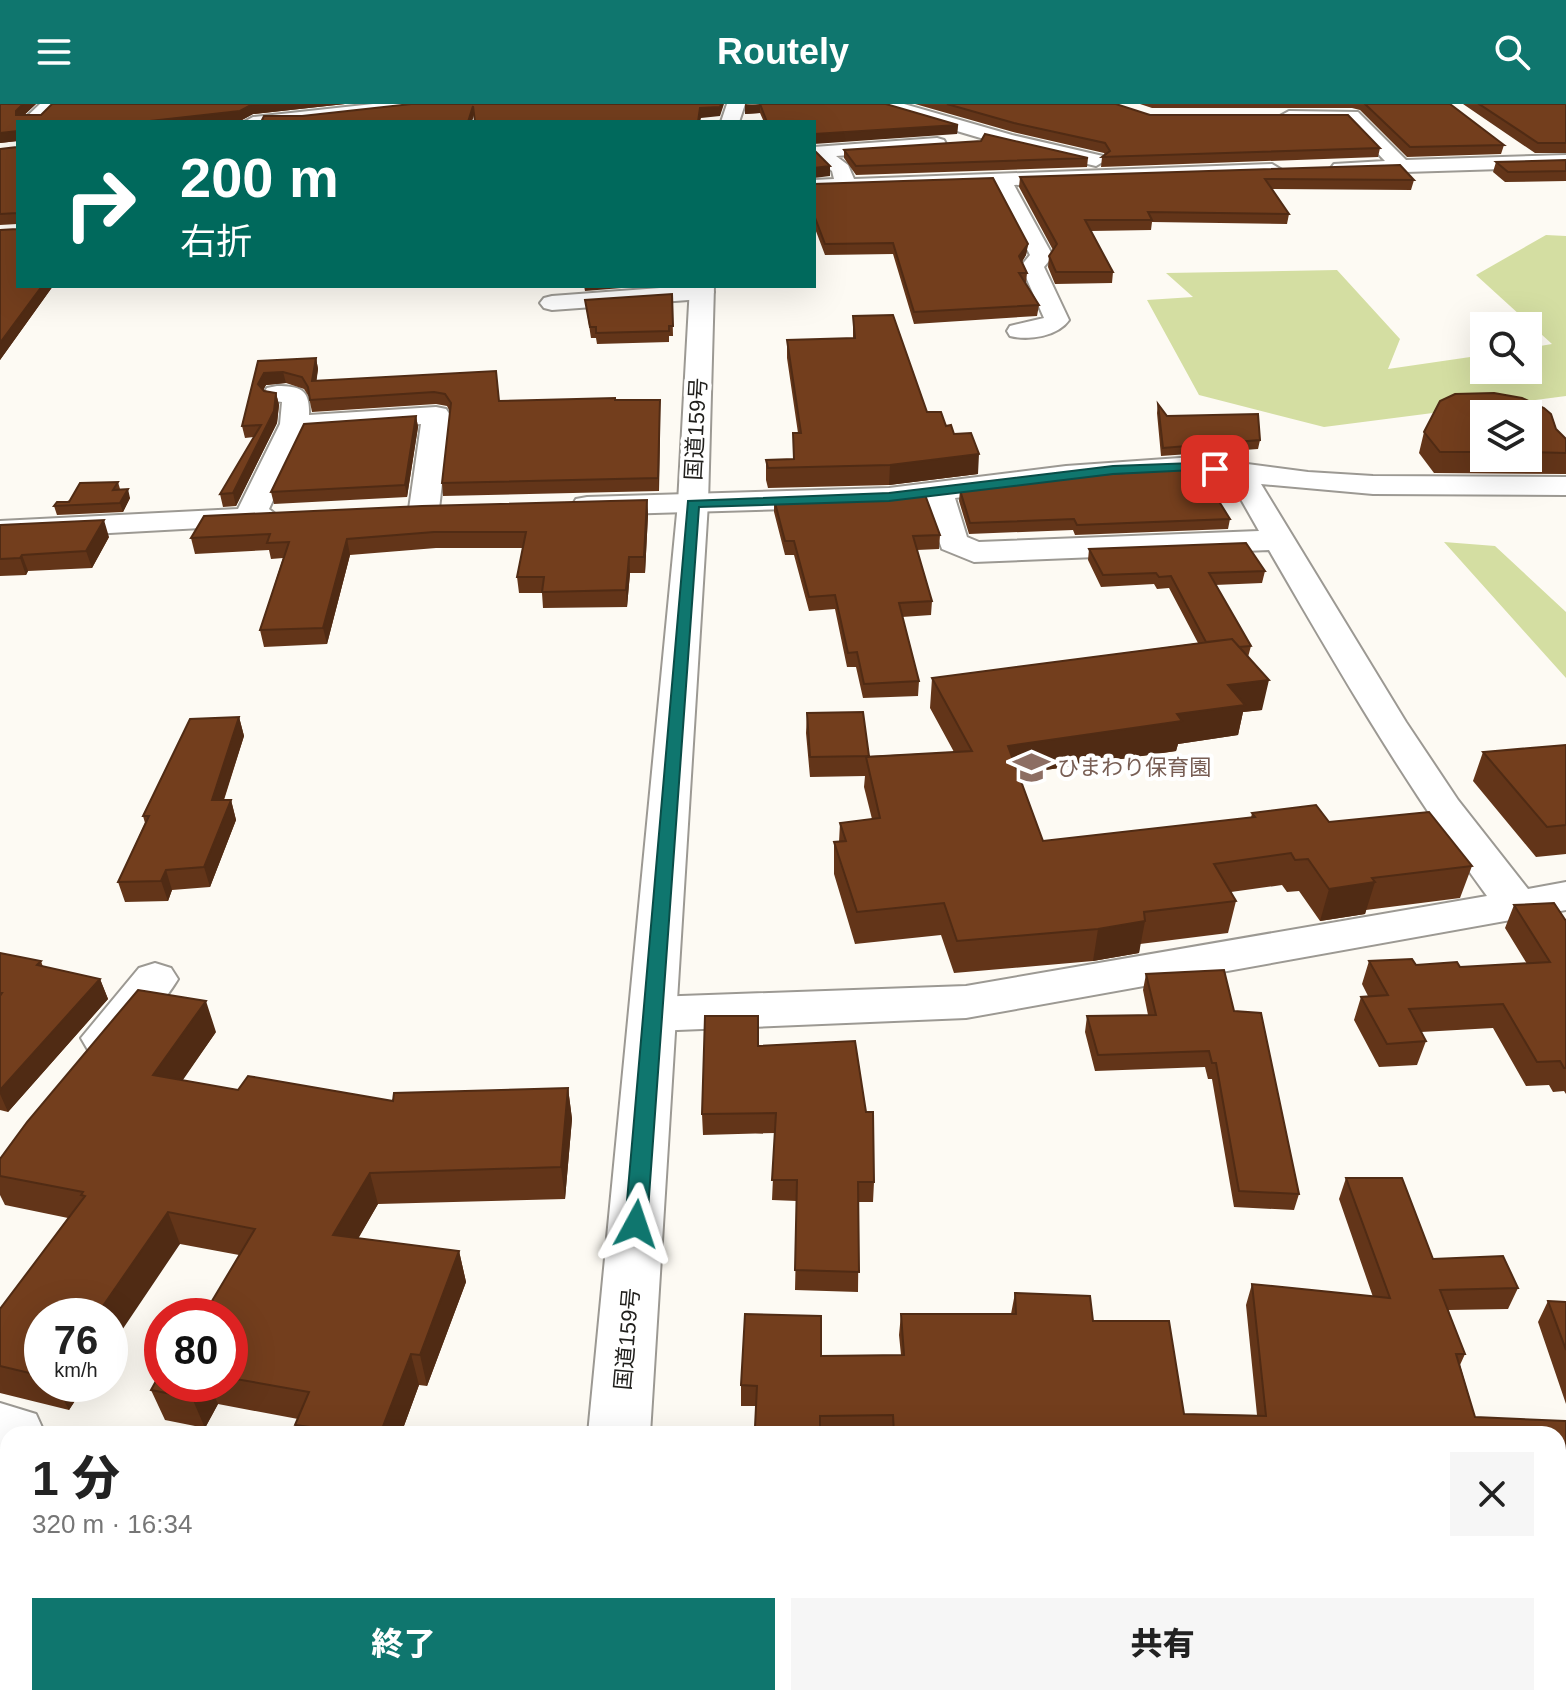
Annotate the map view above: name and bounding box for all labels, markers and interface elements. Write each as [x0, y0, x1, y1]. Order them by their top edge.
icon: menu [32, 30, 76, 74]
icon: search [1490, 30, 1534, 74]
text: Routely [717, 31, 849, 72]
text: 200 m [180, 146, 339, 209]
icon: right [48, 152, 152, 256]
text: 右折 [180, 221, 252, 262]
map controls [1470, 312, 1542, 472]
button: search [1470, 312, 1542, 384]
street label: 国道159号 [681, 377, 711, 481]
button: layers [1470, 400, 1542, 472]
pin [1181, 435, 1249, 503]
icon: arrive [1193, 447, 1237, 491]
school or university icon: ひまわり保育園 [1012, 748, 1050, 786]
place label: ひまわり保育園 [1057, 755, 1211, 780]
position arrow [594, 1182, 678, 1266]
street label: 国道159号 [610, 1287, 644, 1391]
speed limit sign: 80 [144, 1298, 248, 1402]
text: 76 [54, 1318, 98, 1362]
text: km/h [54, 1359, 98, 1381]
text: 1 分 [32, 1452, 120, 1505]
button: close [1450, 1452, 1534, 1536]
text: 320 m · 16:34 [32, 1509, 192, 1539]
button: 終了 [32, 1598, 775, 1690]
button: 共有 [791, 1598, 1534, 1690]

